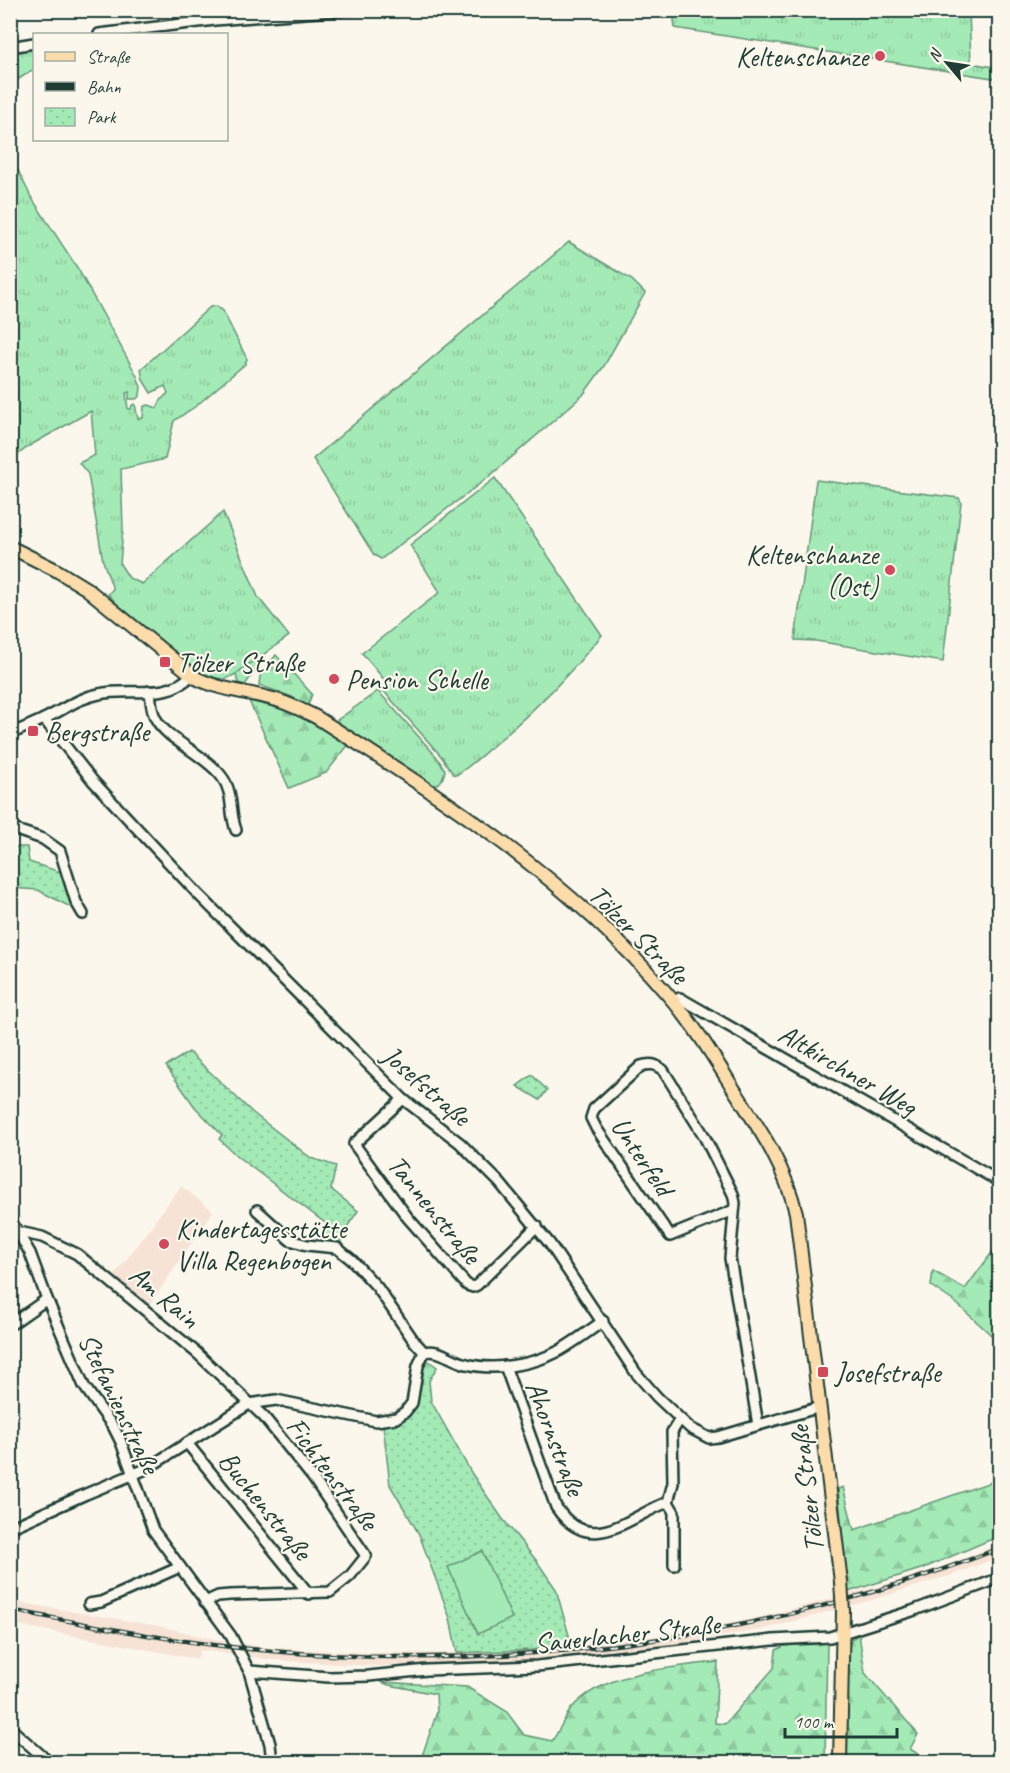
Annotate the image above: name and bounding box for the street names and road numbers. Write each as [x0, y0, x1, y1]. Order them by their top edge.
street label: Tölzer Straße [581, 877, 697, 993]
street label: Altkirchner Weg [772, 1016, 925, 1124]
street label: Josefstraße [374, 1036, 479, 1134]
street label: Unterfeld [604, 1110, 684, 1206]
street label: Tannenstraße [380, 1148, 490, 1272]
street label: Am Rain [122, 1257, 207, 1336]
street label: Stefanienstraße [71, 1327, 169, 1481]
street label: Ahornstraße [518, 1376, 594, 1502]
street label: Fichtenstraße [279, 1410, 388, 1538]
street label: Tölzer Straße [781, 1422, 832, 1554]
street label: Buchenstraße [211, 1444, 321, 1568]
street label: Sauerlacher Straße [533, 1606, 723, 1661]

